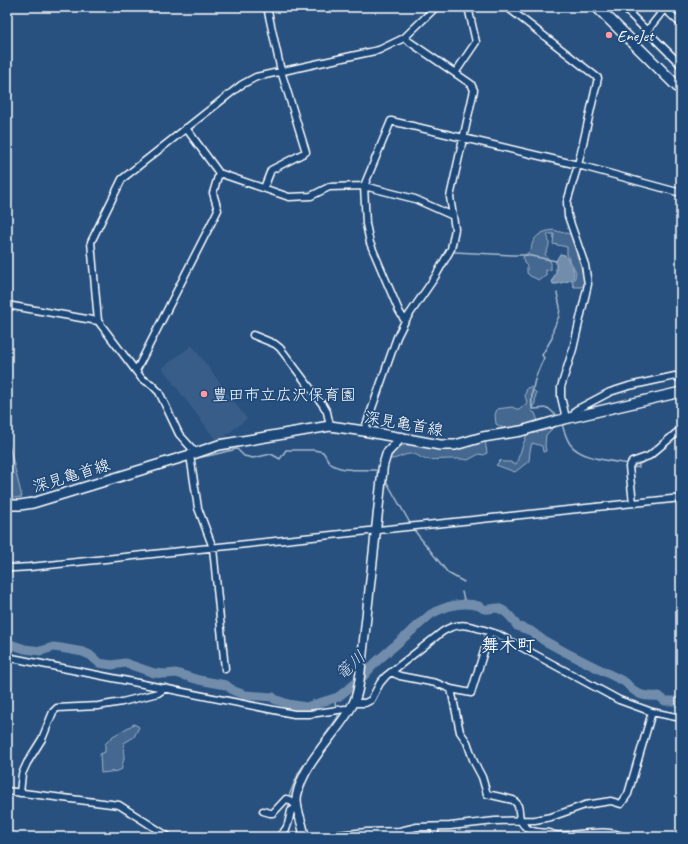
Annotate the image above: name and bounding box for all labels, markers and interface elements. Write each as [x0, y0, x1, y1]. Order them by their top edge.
place label: EneJet [617, 26, 655, 46]
marker: EneJet [604, 30, 614, 40]
place label: 豊田市立広沢保育園 [212, 385, 356, 405]
marker: 豊田市立広沢保育園 [199, 389, 209, 399]
street label: 深見亀首線 [363, 407, 445, 441]
street label: 深見亀首線 [30, 455, 112, 497]
district label: 舞木町 [481, 634, 535, 656]
water label: 篭川 [331, 646, 370, 685]

